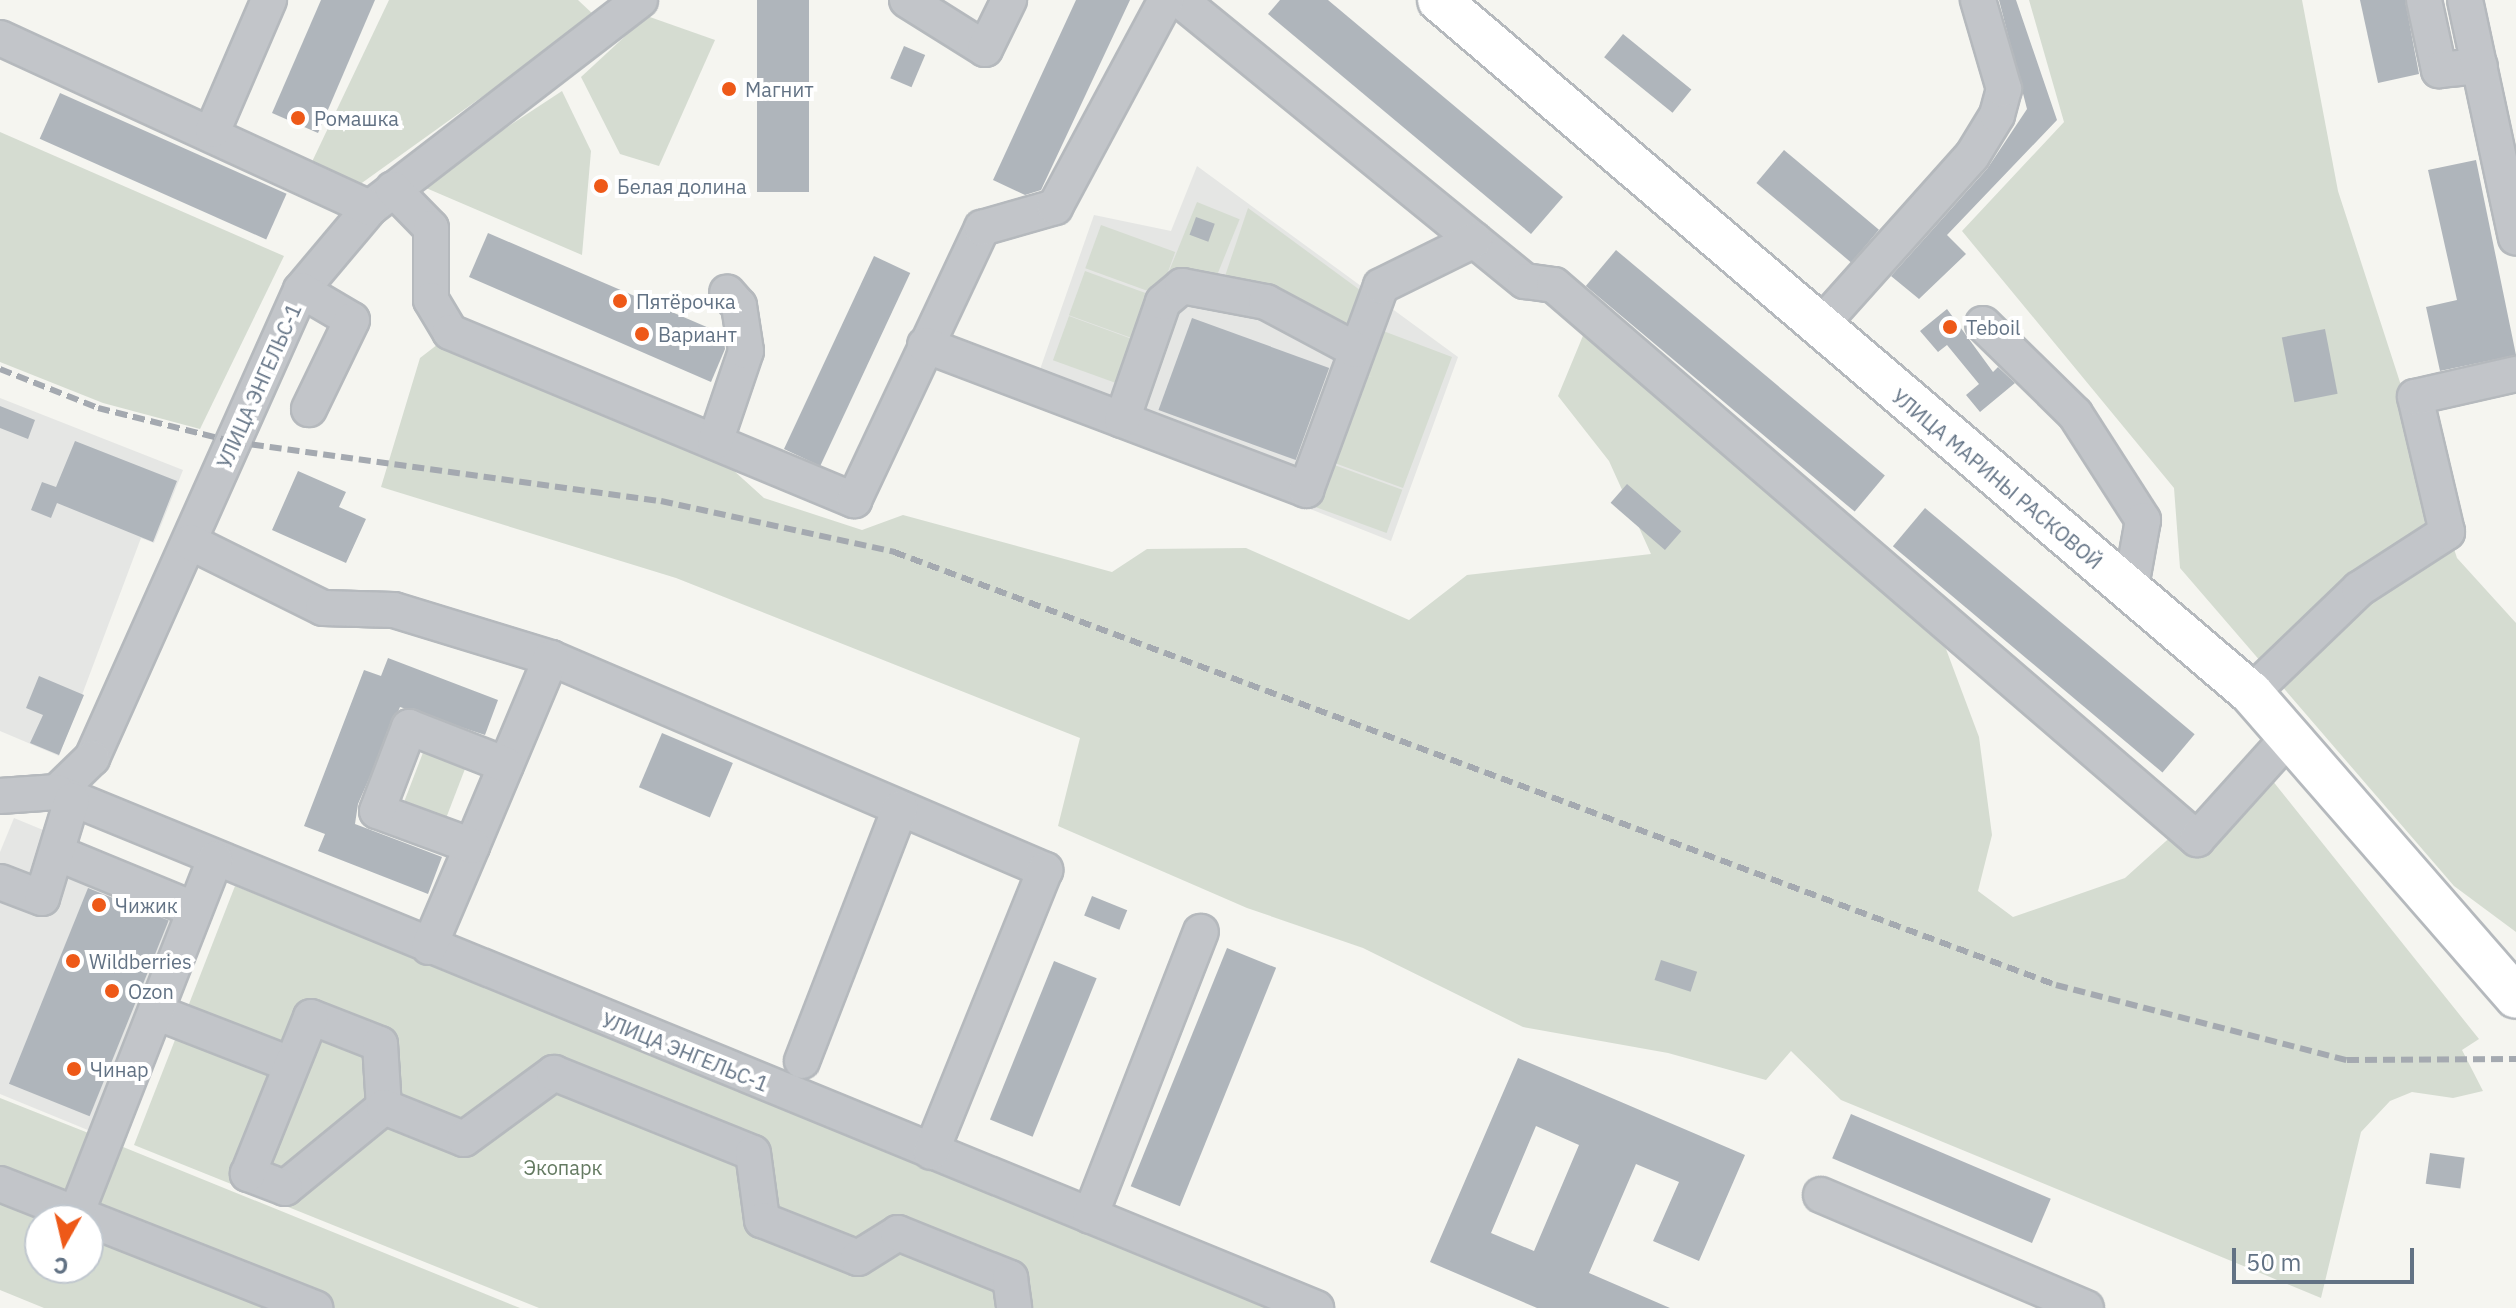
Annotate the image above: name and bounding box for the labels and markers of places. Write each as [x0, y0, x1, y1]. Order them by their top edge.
place label: Магнит [745, 77, 814, 101]
marker: Магнит [720, 80, 738, 98]
place label: Ромашка [314, 106, 399, 130]
marker: Ромашка [289, 109, 307, 127]
place label: Белая долина [617, 174, 747, 198]
marker: Белая долина [592, 177, 610, 195]
place label: Пятёрочка [636, 289, 736, 313]
marker: Пятёрочка [611, 292, 629, 310]
place label: Teboil [1966, 315, 2020, 339]
marker: Teboil [1941, 318, 1959, 336]
place label: Вариант [658, 322, 737, 346]
marker: Вариант [633, 325, 651, 343]
place label: Чижик [115, 893, 178, 917]
marker: Чижик [90, 896, 108, 914]
place label: Wildberries [89, 949, 192, 973]
marker: Wildberries [64, 952, 82, 970]
place label: Ozon [128, 979, 174, 1003]
marker: Ozon [103, 982, 121, 1000]
place label: Чинар [90, 1057, 149, 1081]
marker: Чинар [65, 1060, 83, 1078]

